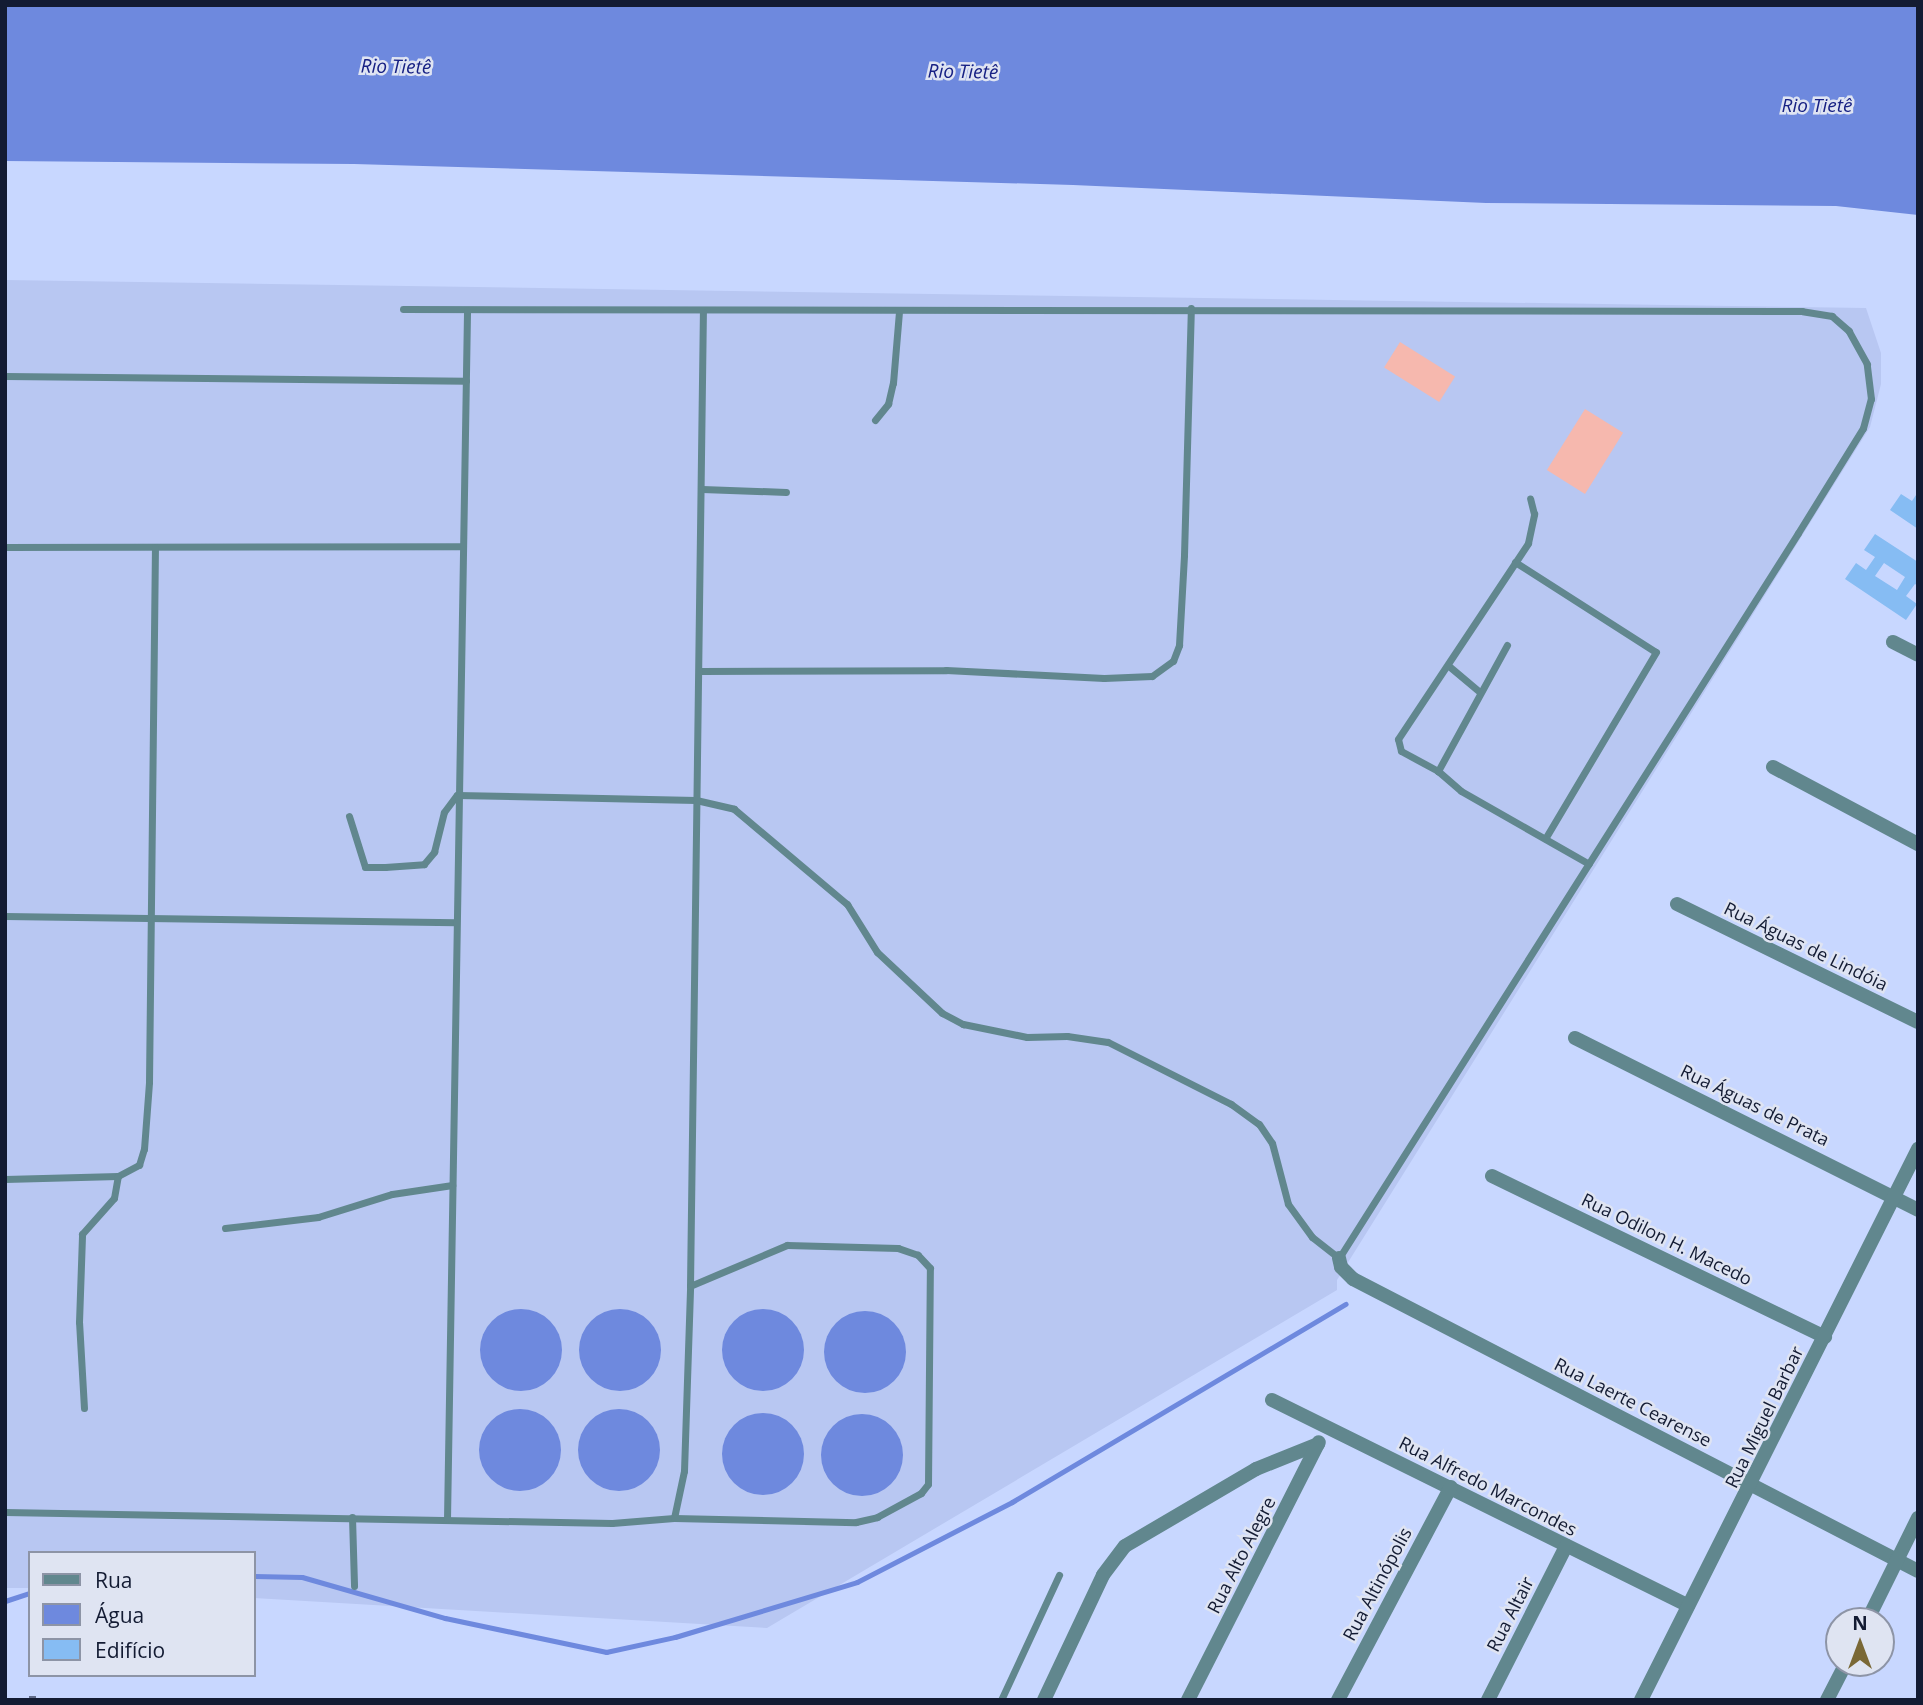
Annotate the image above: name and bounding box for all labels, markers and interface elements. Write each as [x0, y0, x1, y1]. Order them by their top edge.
water label: Rio Tietê [360, 55, 432, 79]
water label: Rio Tietê [927, 60, 999, 84]
water label: Rio Tietê [1782, 95, 1852, 117]
street label: Rua Águas de Lindóia [1721, 897, 1891, 995]
street label: Rua Águas de Prata [1677, 1060, 1833, 1150]
street label: Rua Odilon H. Macedo [1578, 1188, 1756, 1290]
street label: Rua Miguel Barbar [1720, 1343, 1808, 1491]
street label: Rua Laerte Cearense [1551, 1353, 1715, 1451]
street label: Rua Alfredo Marcondes [1396, 1432, 1580, 1540]
street label: Rua Alto Alegre [1202, 1493, 1280, 1617]
street label: Rua Altinópolis [1338, 1524, 1416, 1644]
legend [28, 1551, 256, 1677]
text: Rua [95, 1566, 133, 1594]
street label: Rua Altair [1482, 1573, 1538, 1655]
text: Água [95, 1601, 144, 1629]
north arrow [1825, 1607, 1895, 1677]
text: N [1852, 1610, 1868, 1636]
text: Edifício [95, 1636, 165, 1664]

